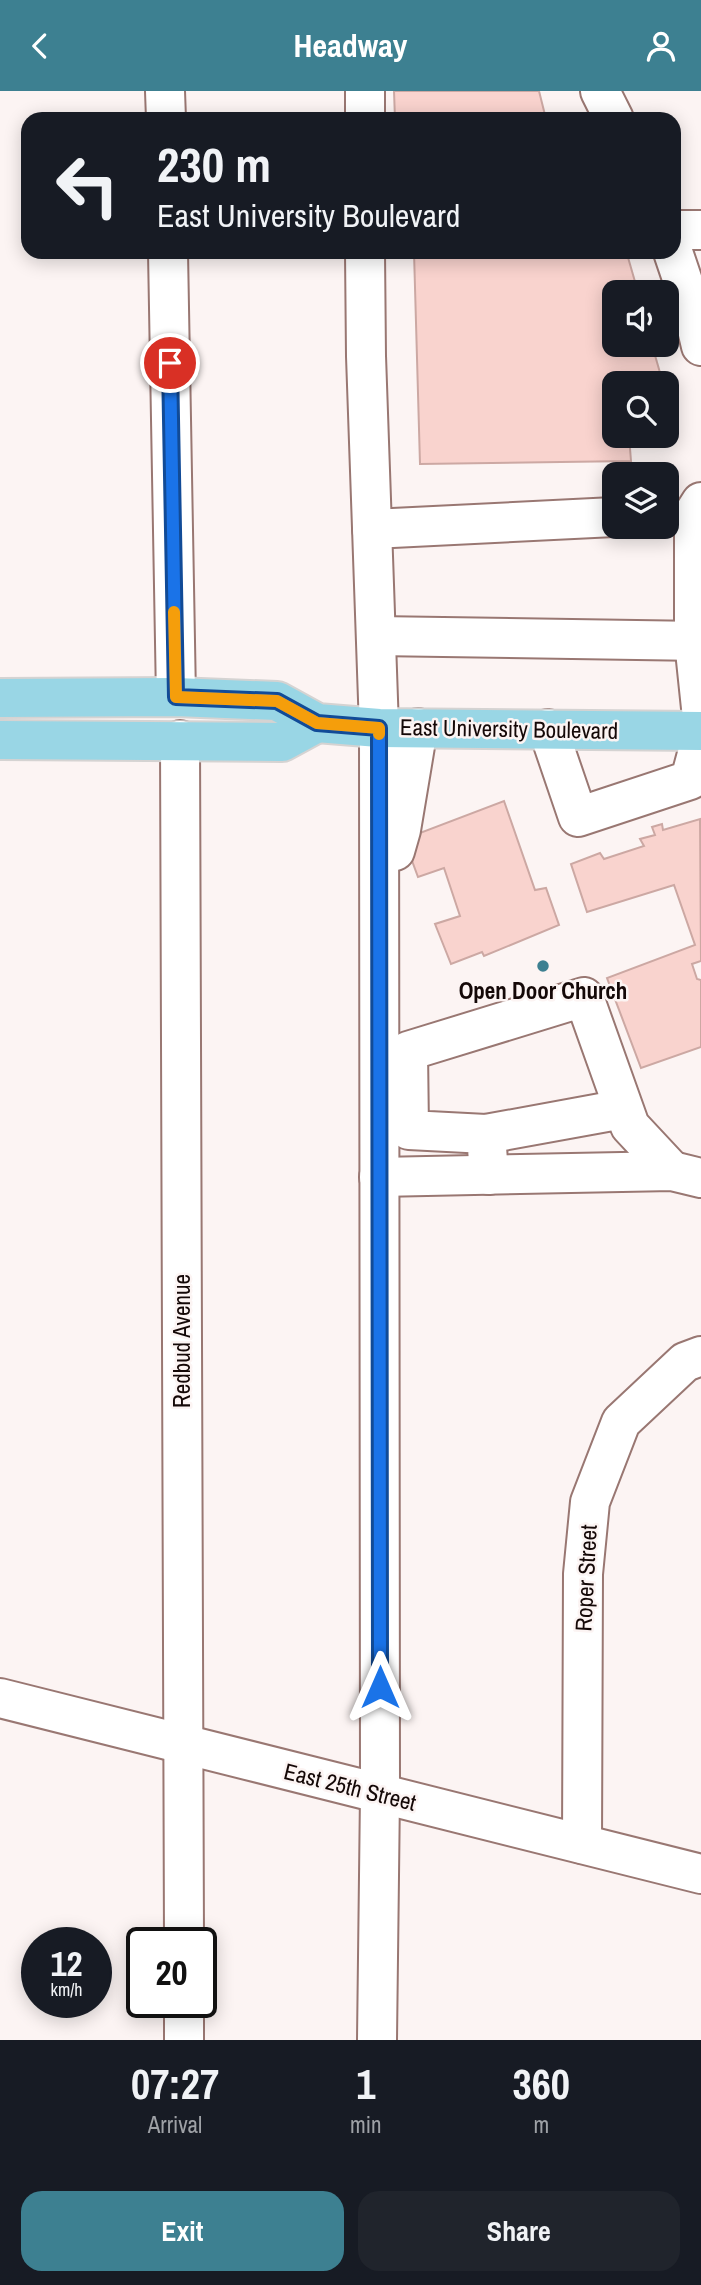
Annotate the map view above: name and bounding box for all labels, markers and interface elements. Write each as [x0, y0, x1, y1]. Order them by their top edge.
text: Headway [294, 24, 407, 67]
icon: back [21, 27, 59, 65]
icon: person [642, 27, 680, 65]
text: 230 m [157, 131, 271, 197]
icon: left [42, 140, 133, 231]
text: East University Boulevard [157, 194, 460, 237]
map controls [602, 280, 679, 539]
button: sound [602, 280, 679, 357]
pin [140, 333, 200, 393]
icon: arrive [151, 344, 189, 382]
button: search [602, 371, 679, 448]
button: layers [602, 462, 679, 539]
street label: East University Boulevard [400, 711, 618, 746]
marker: Open Door Church [535, 958, 551, 974]
place label: Open Door Church [459, 975, 627, 1006]
street label: Redbud Avenue [166, 1274, 197, 1408]
street label: Roper Street [567, 1524, 604, 1632]
position arrow [343, 1650, 417, 1724]
street label: East 25th Street [281, 1755, 419, 1818]
speed limit sign: 20 [126, 1927, 217, 2018]
text: 12 [51, 1940, 82, 1987]
text: km/h [51, 1977, 83, 2002]
text: 07:27 [131, 2056, 219, 2112]
text: 1 [356, 2056, 375, 2112]
text: 360 [513, 2056, 570, 2112]
text: Arrival [148, 2109, 202, 2140]
text: min [350, 2109, 382, 2140]
text: m [533, 2109, 549, 2140]
button: Exit [21, 2191, 344, 2271]
button: Share [358, 2191, 680, 2271]

